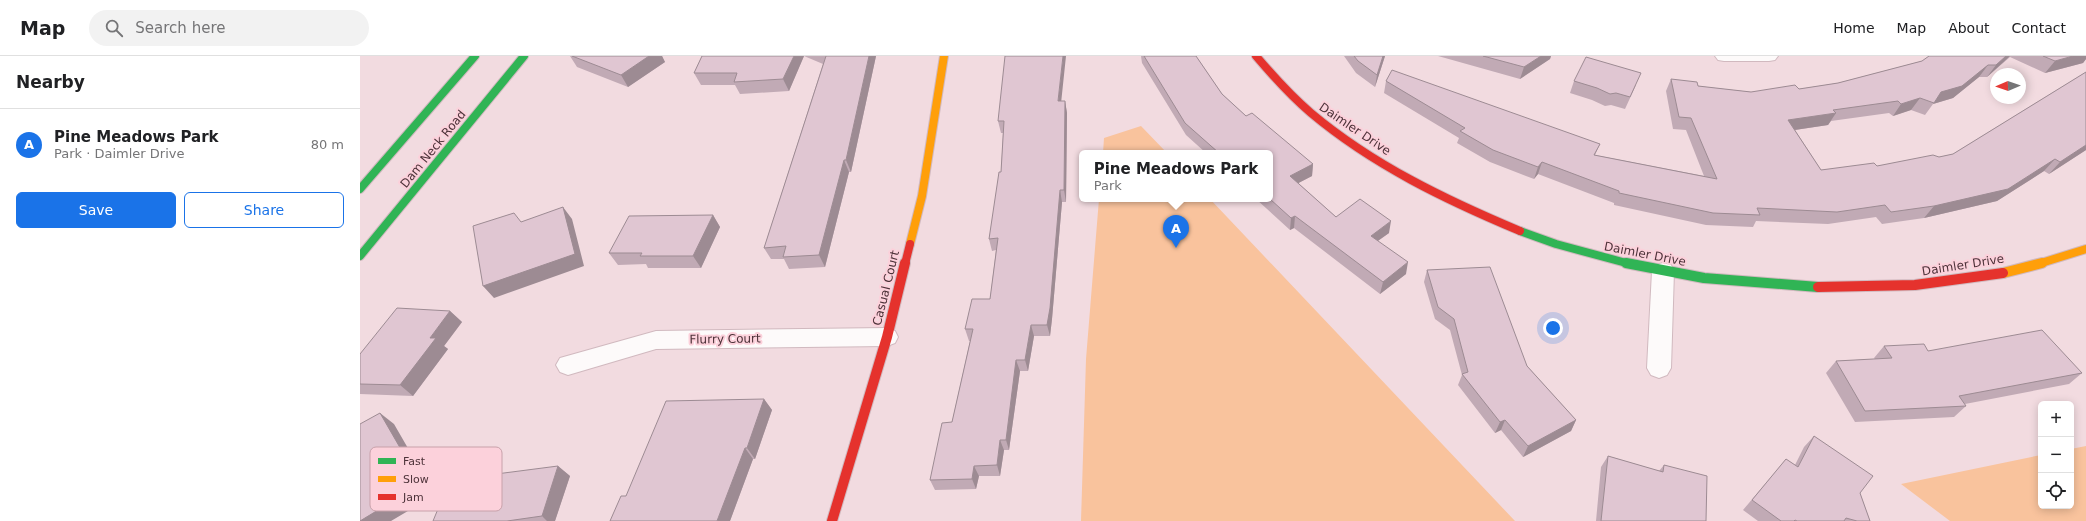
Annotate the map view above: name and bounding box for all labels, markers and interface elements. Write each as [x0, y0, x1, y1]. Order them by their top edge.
search box [89, 10, 369, 46]
text: Map [20, 17, 65, 39]
icon: search [103, 17, 125, 39]
text: Search here [135, 19, 225, 37]
text: Home [1833, 20, 1875, 36]
text: Map [1897, 20, 1926, 36]
text: About [1948, 20, 1990, 36]
text: Contact [2012, 20, 2066, 36]
north arrow [1990, 68, 2026, 104]
text: Nearby [16, 72, 85, 92]
street label: Daimler Drive [1317, 100, 1393, 158]
street label: Dam Neck Road [397, 107, 469, 191]
text: Pine Meadows Park [54, 128, 219, 146]
text: A [24, 137, 34, 152]
text: 80 m [311, 137, 344, 152]
text: Park · Daimler Drive [54, 146, 185, 161]
popup [1079, 150, 1273, 202]
text: Pine Meadows Park [1094, 160, 1258, 178]
text: Park [1094, 178, 1122, 193]
button: Save [16, 192, 176, 228]
button: Share [184, 192, 344, 228]
pin: A [1163, 215, 1189, 248]
street label: Daimler Drive [1603, 239, 1687, 269]
street label: Casual Court [870, 249, 902, 327]
street label: Daimler Drive [1921, 252, 2005, 278]
your location [1543, 318, 1563, 338]
street label: Flurry Court [689, 331, 761, 347]
map controls [2038, 401, 2074, 509]
button: + [2038, 401, 2074, 437]
button: − [2038, 437, 2074, 473]
legend [370, 447, 502, 511]
text: Fast [403, 455, 426, 468]
text: Slow [403, 473, 429, 486]
button: locate [2038, 473, 2074, 509]
text: Jam [402, 491, 424, 504]

